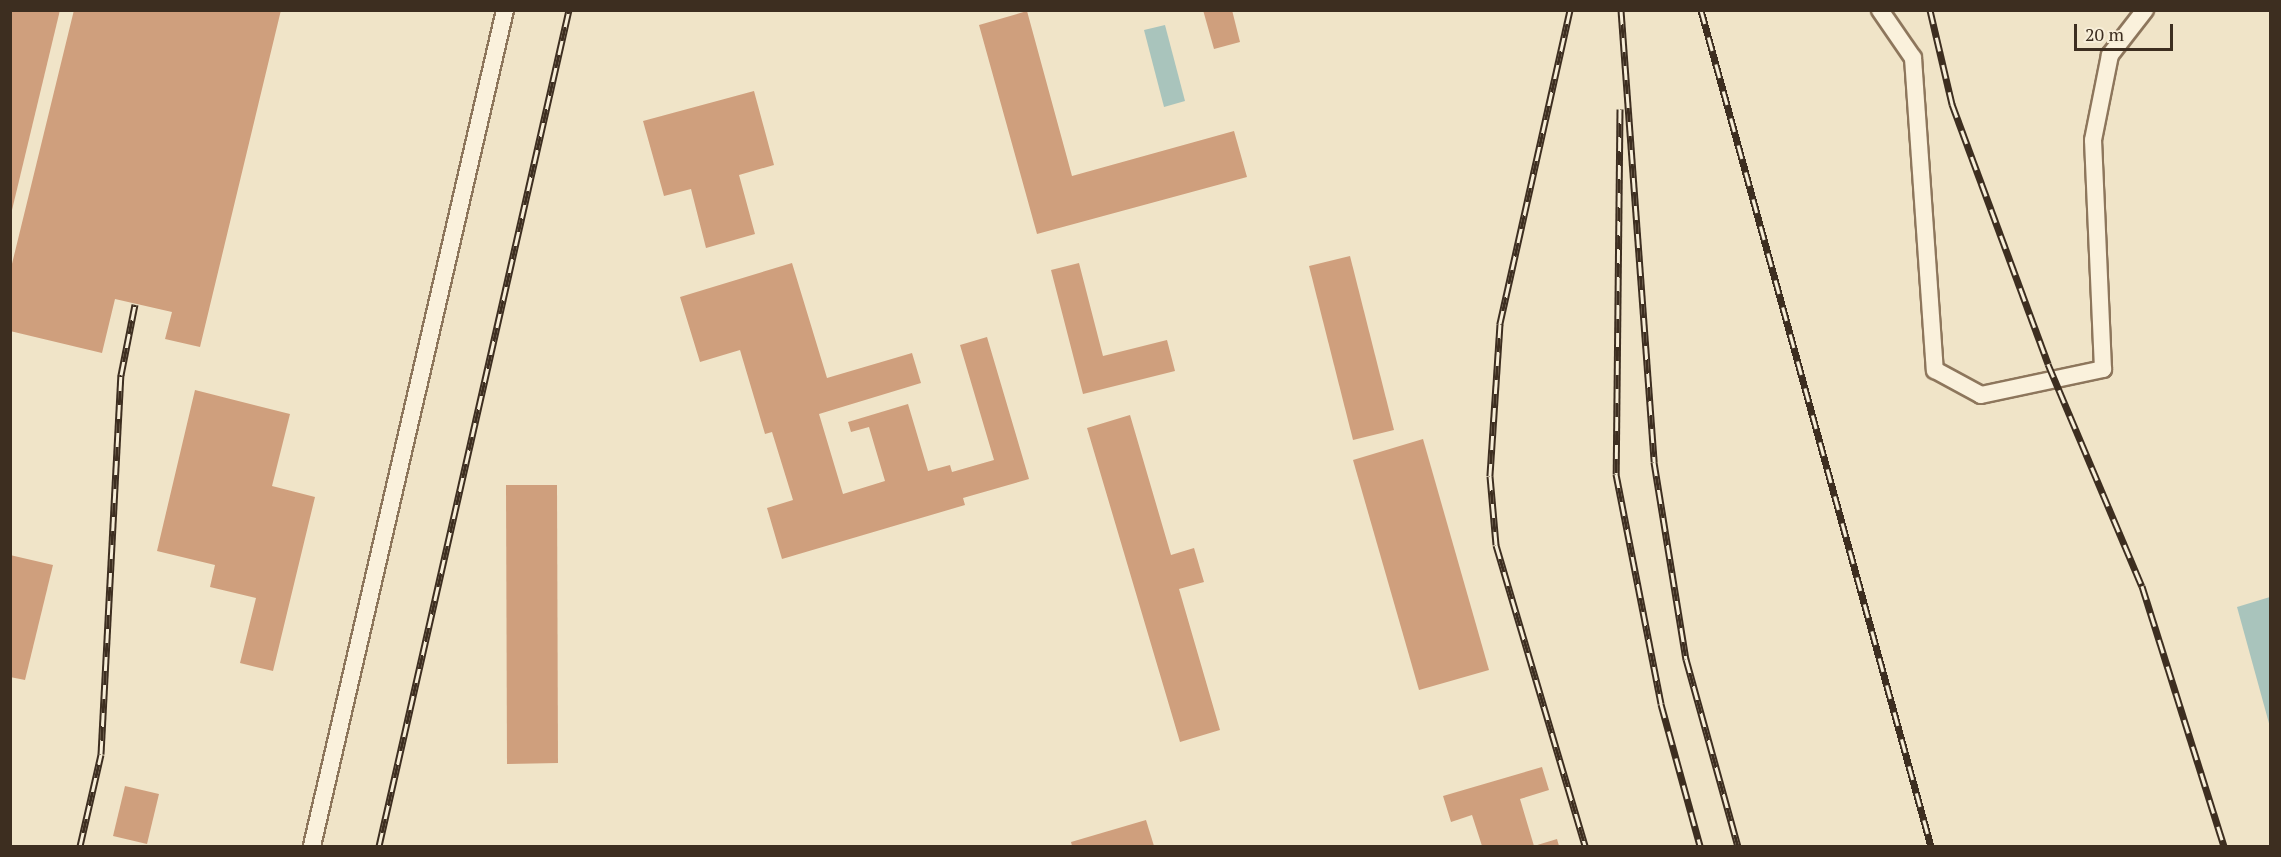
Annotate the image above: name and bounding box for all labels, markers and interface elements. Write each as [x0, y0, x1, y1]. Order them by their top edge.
scale bar [2077, 12, 2176, 50]
text: 20 m [2085, 22, 2124, 46]

